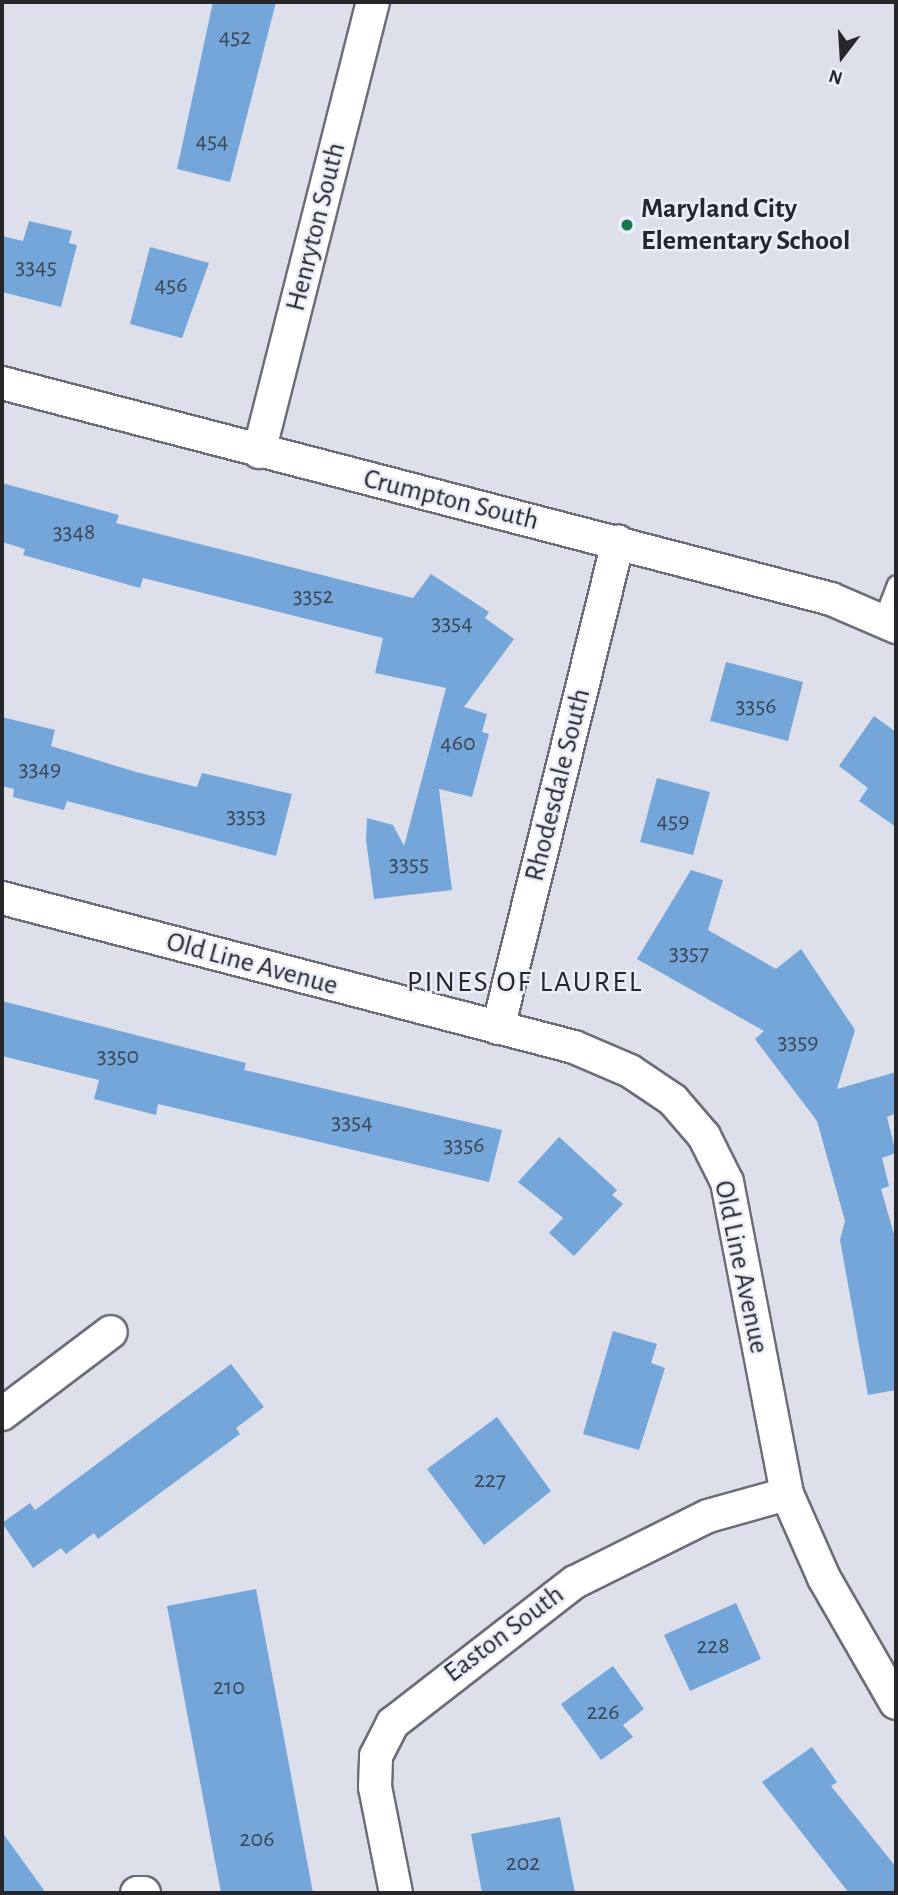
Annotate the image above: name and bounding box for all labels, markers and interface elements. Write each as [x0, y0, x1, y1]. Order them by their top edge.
north arrow [807, 21, 877, 91]
house number: 452 [219, 24, 251, 52]
text: N [827, 66, 845, 88]
house number: 454 [195, 128, 229, 156]
street label: Henryton South [279, 139, 353, 315]
place label: Maryland City Elementary School [641, 192, 850, 258]
marker: Maryland City Elementary School [619, 217, 635, 233]
house number: 3345 [15, 254, 57, 282]
house number: 456 [155, 272, 187, 300]
street label: Crumpton South [360, 462, 542, 538]
house number: 3348 [53, 519, 95, 547]
house number: 3352 [293, 583, 333, 611]
house number: 3354 [431, 610, 473, 638]
street label: Rhodesdale South [518, 685, 598, 885]
house number: 3356 [735, 693, 777, 721]
house number: 460 [440, 730, 476, 758]
house number: 3349 [19, 756, 61, 784]
house number: 3353 [226, 803, 266, 831]
house number: 459 [657, 808, 689, 836]
house number: 3355 [389, 851, 429, 879]
street label: Old Line Avenue [163, 925, 341, 1003]
house number: 3357 [669, 940, 709, 968]
district label: PINES OF LAUREL [409, 964, 641, 1000]
house number: 3359 [777, 1029, 819, 1057]
house number: 3350 [97, 1043, 139, 1071]
house number: 3354 [331, 1109, 373, 1137]
house number: 3356 [443, 1132, 485, 1160]
street label: Old Line Avenue [706, 1178, 776, 1356]
house number: 227 [474, 1467, 506, 1495]
street label: Easton South [437, 1578, 571, 1690]
house number: 228 [696, 1633, 730, 1661]
house number: 210 [213, 1674, 245, 1702]
house number: 226 [586, 1699, 620, 1727]
house number: 206 [240, 1826, 274, 1854]
house number: 202 [506, 1850, 540, 1878]

